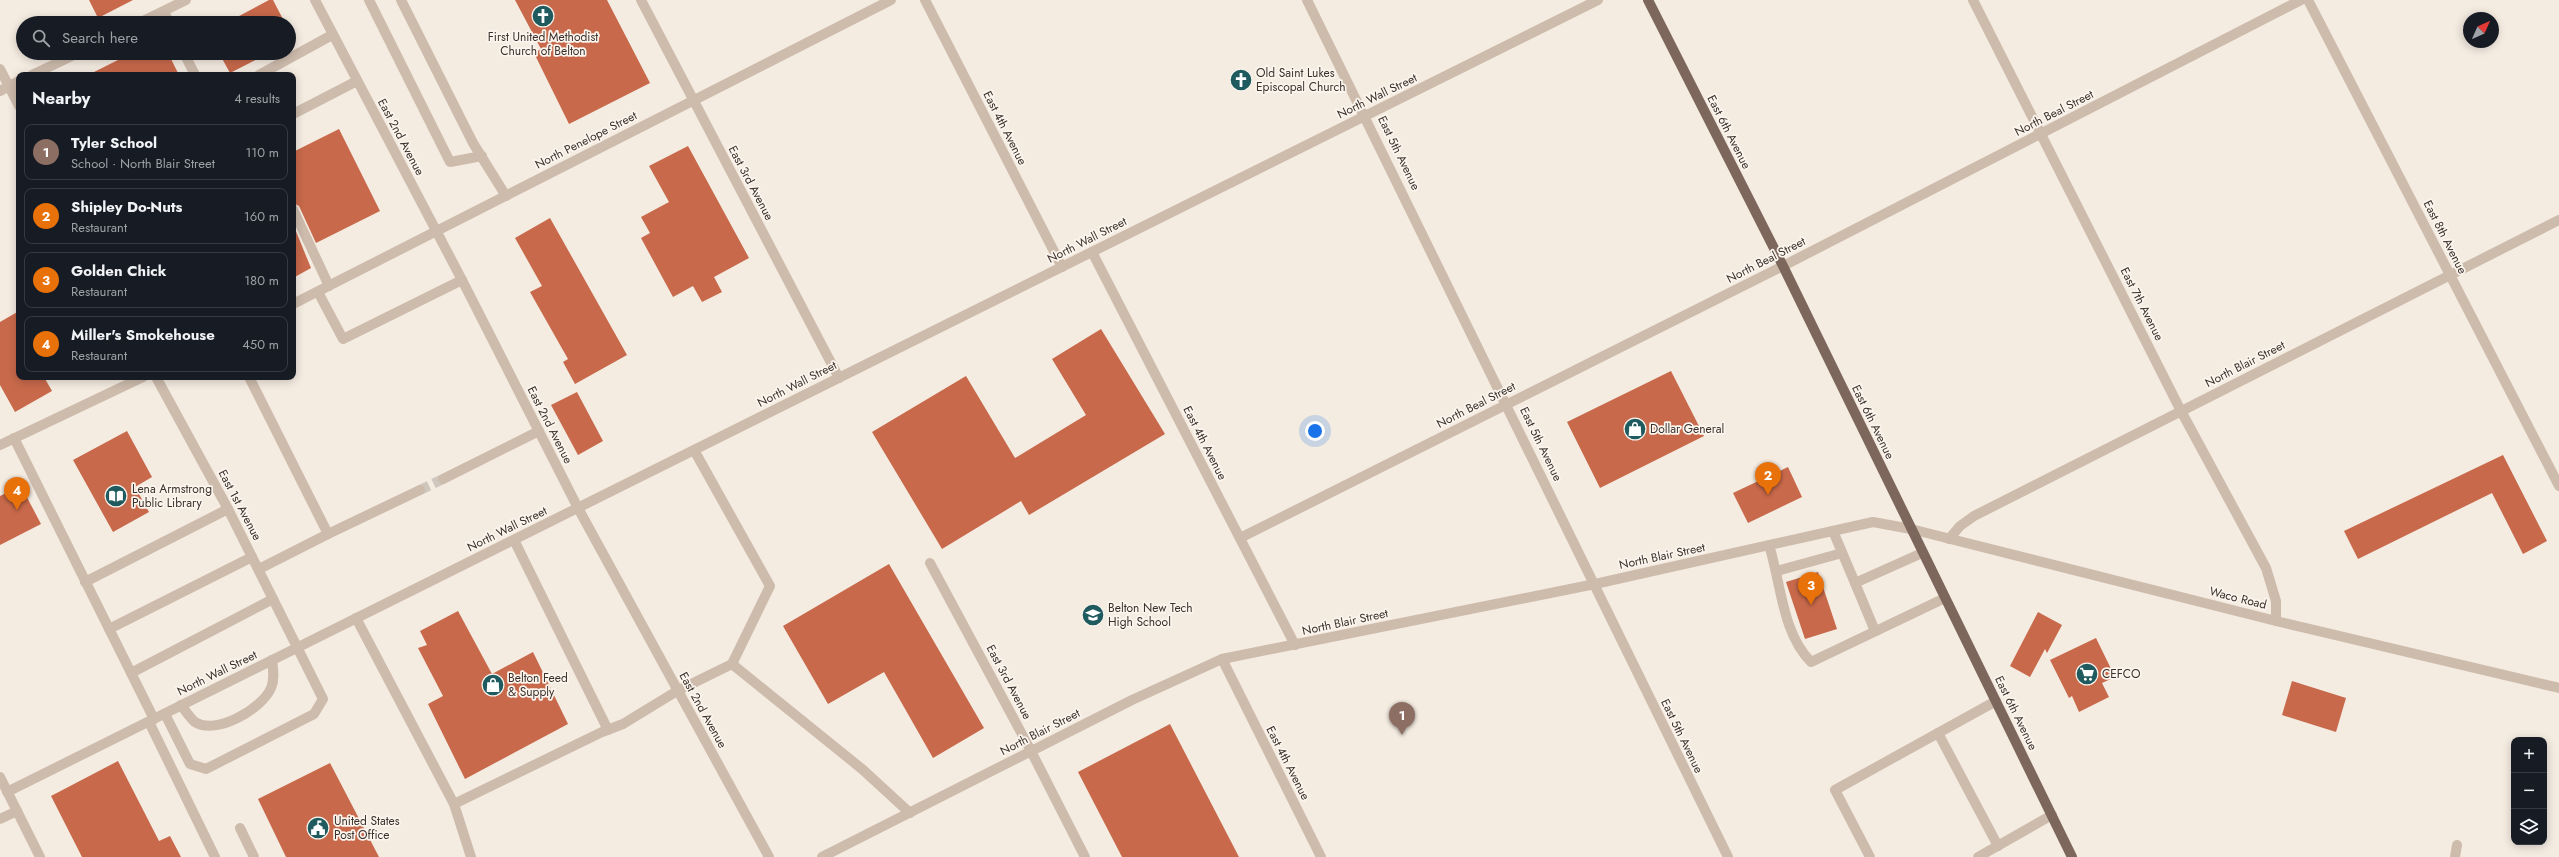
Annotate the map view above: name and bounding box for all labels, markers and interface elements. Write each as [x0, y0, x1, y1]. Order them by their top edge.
church icon: First United Methodist Church of Belton [530, 3, 556, 29]
north arrow [2463, 12, 2499, 48]
search box [16, 16, 296, 60]
icon: search [30, 27, 52, 49]
text: Search here [62, 27, 138, 49]
place label: First United Methodist Church of Belton [488, 28, 598, 60]
place label: Old Saint Lukes Episcopal Church [1256, 64, 1345, 96]
church icon: Old Saint Lukes Episcopal Church [1228, 67, 1254, 93]
street label: North Wall Street [1334, 69, 1420, 123]
street label: North Beal Street [2011, 85, 2097, 141]
text: Nearby [32, 86, 90, 110]
street label: East 4th Avenue [979, 88, 1031, 168]
text: 4 results [234, 89, 280, 108]
street label: East 6th Avenue [1703, 92, 1755, 172]
street label: East 2nd Avenue [373, 95, 429, 179]
street label: North Penelope Street [532, 106, 640, 173]
street label: East 5th Avenue [1373, 113, 1425, 193]
text: Tyler School [71, 132, 157, 154]
street label: East 3rd Avenue [724, 142, 778, 224]
text: 1 [43, 143, 49, 162]
text: 110 m [245, 143, 279, 162]
text: School · North Blair Street [71, 154, 215, 173]
text: Shipley Do-Nuts [71, 196, 182, 218]
street label: East 8th Avenue [2419, 197, 2471, 277]
text: 2 [42, 207, 50, 226]
text: 160 m [244, 207, 279, 226]
street label: North Wall Street [1044, 212, 1130, 268]
text: Restaurant [71, 218, 127, 237]
street label: North Beal Street [1723, 232, 1809, 288]
text: Golden Chick [71, 260, 166, 282]
street label: East 7th Avenue [2116, 264, 2168, 344]
text: 3 [42, 271, 50, 290]
text: 180 m [244, 271, 279, 290]
text: Restaurant [71, 282, 127, 301]
text: Miller's Smokehouse [71, 324, 215, 346]
text: 4 [41, 335, 51, 354]
text: 450 m [242, 335, 279, 354]
street label: North Blair Street [2202, 336, 2288, 392]
text: Restaurant [71, 346, 127, 365]
street label: North Wall Street [754, 356, 840, 412]
street label: North Beal Street [1433, 377, 1519, 433]
street label: East 6th Avenue [1847, 382, 1899, 462]
street label: East 2nd Avenue [523, 383, 577, 467]
street label: East 4th Avenue [1179, 403, 1231, 483]
street label: East 5th Avenue [1515, 404, 1567, 484]
shop icon: Dollar General [1622, 416, 1648, 442]
place label: Dollar General [1650, 420, 1724, 438]
your location [1305, 421, 1325, 441]
pin: 2 [1755, 462, 1781, 495]
street label: East 1st Avenue [214, 466, 266, 544]
pin: 4 [4, 477, 30, 510]
place label: Lena Armstrong Public Library [132, 480, 212, 512]
library icon: Lena Armstrong Public Library [103, 483, 129, 509]
street label: North Wall Street [464, 502, 550, 556]
street label: North Blair Street [1617, 538, 1707, 574]
pin: 3 [1798, 572, 1824, 605]
street label: Waco Road [2208, 582, 2268, 614]
place label: Belton New Tech High School [1108, 599, 1193, 631]
school or university icon: Belton New Tech High School [1080, 602, 1106, 628]
street label: North Blair Street [1300, 604, 1390, 640]
street label: East 3rd Avenue [982, 641, 1036, 723]
street label: North Wall Street [174, 646, 260, 700]
supermarket icon: CEFCO [2074, 661, 2100, 687]
place label: CEFCO [2102, 665, 2141, 683]
place label: Belton Feed & Supply [508, 669, 568, 701]
street label: East 2nd Avenue [675, 669, 731, 751]
shop icon: Belton Feed & Supply [480, 672, 506, 698]
street label: East 6th Avenue [1990, 673, 2042, 753]
street label: East 5th Avenue [1656, 696, 1708, 776]
pin: 1 [1389, 702, 1415, 735]
street label: North Blair Street [997, 704, 1083, 760]
street label: East 4th Avenue [1262, 723, 1314, 803]
map controls [2511, 737, 2547, 845]
button: + [2511, 737, 2547, 773]
button: − [2511, 773, 2547, 809]
button: layers [2511, 809, 2547, 845]
place label: United States Post Office [334, 812, 400, 844]
public building icon: United States Post Office [305, 815, 331, 841]

